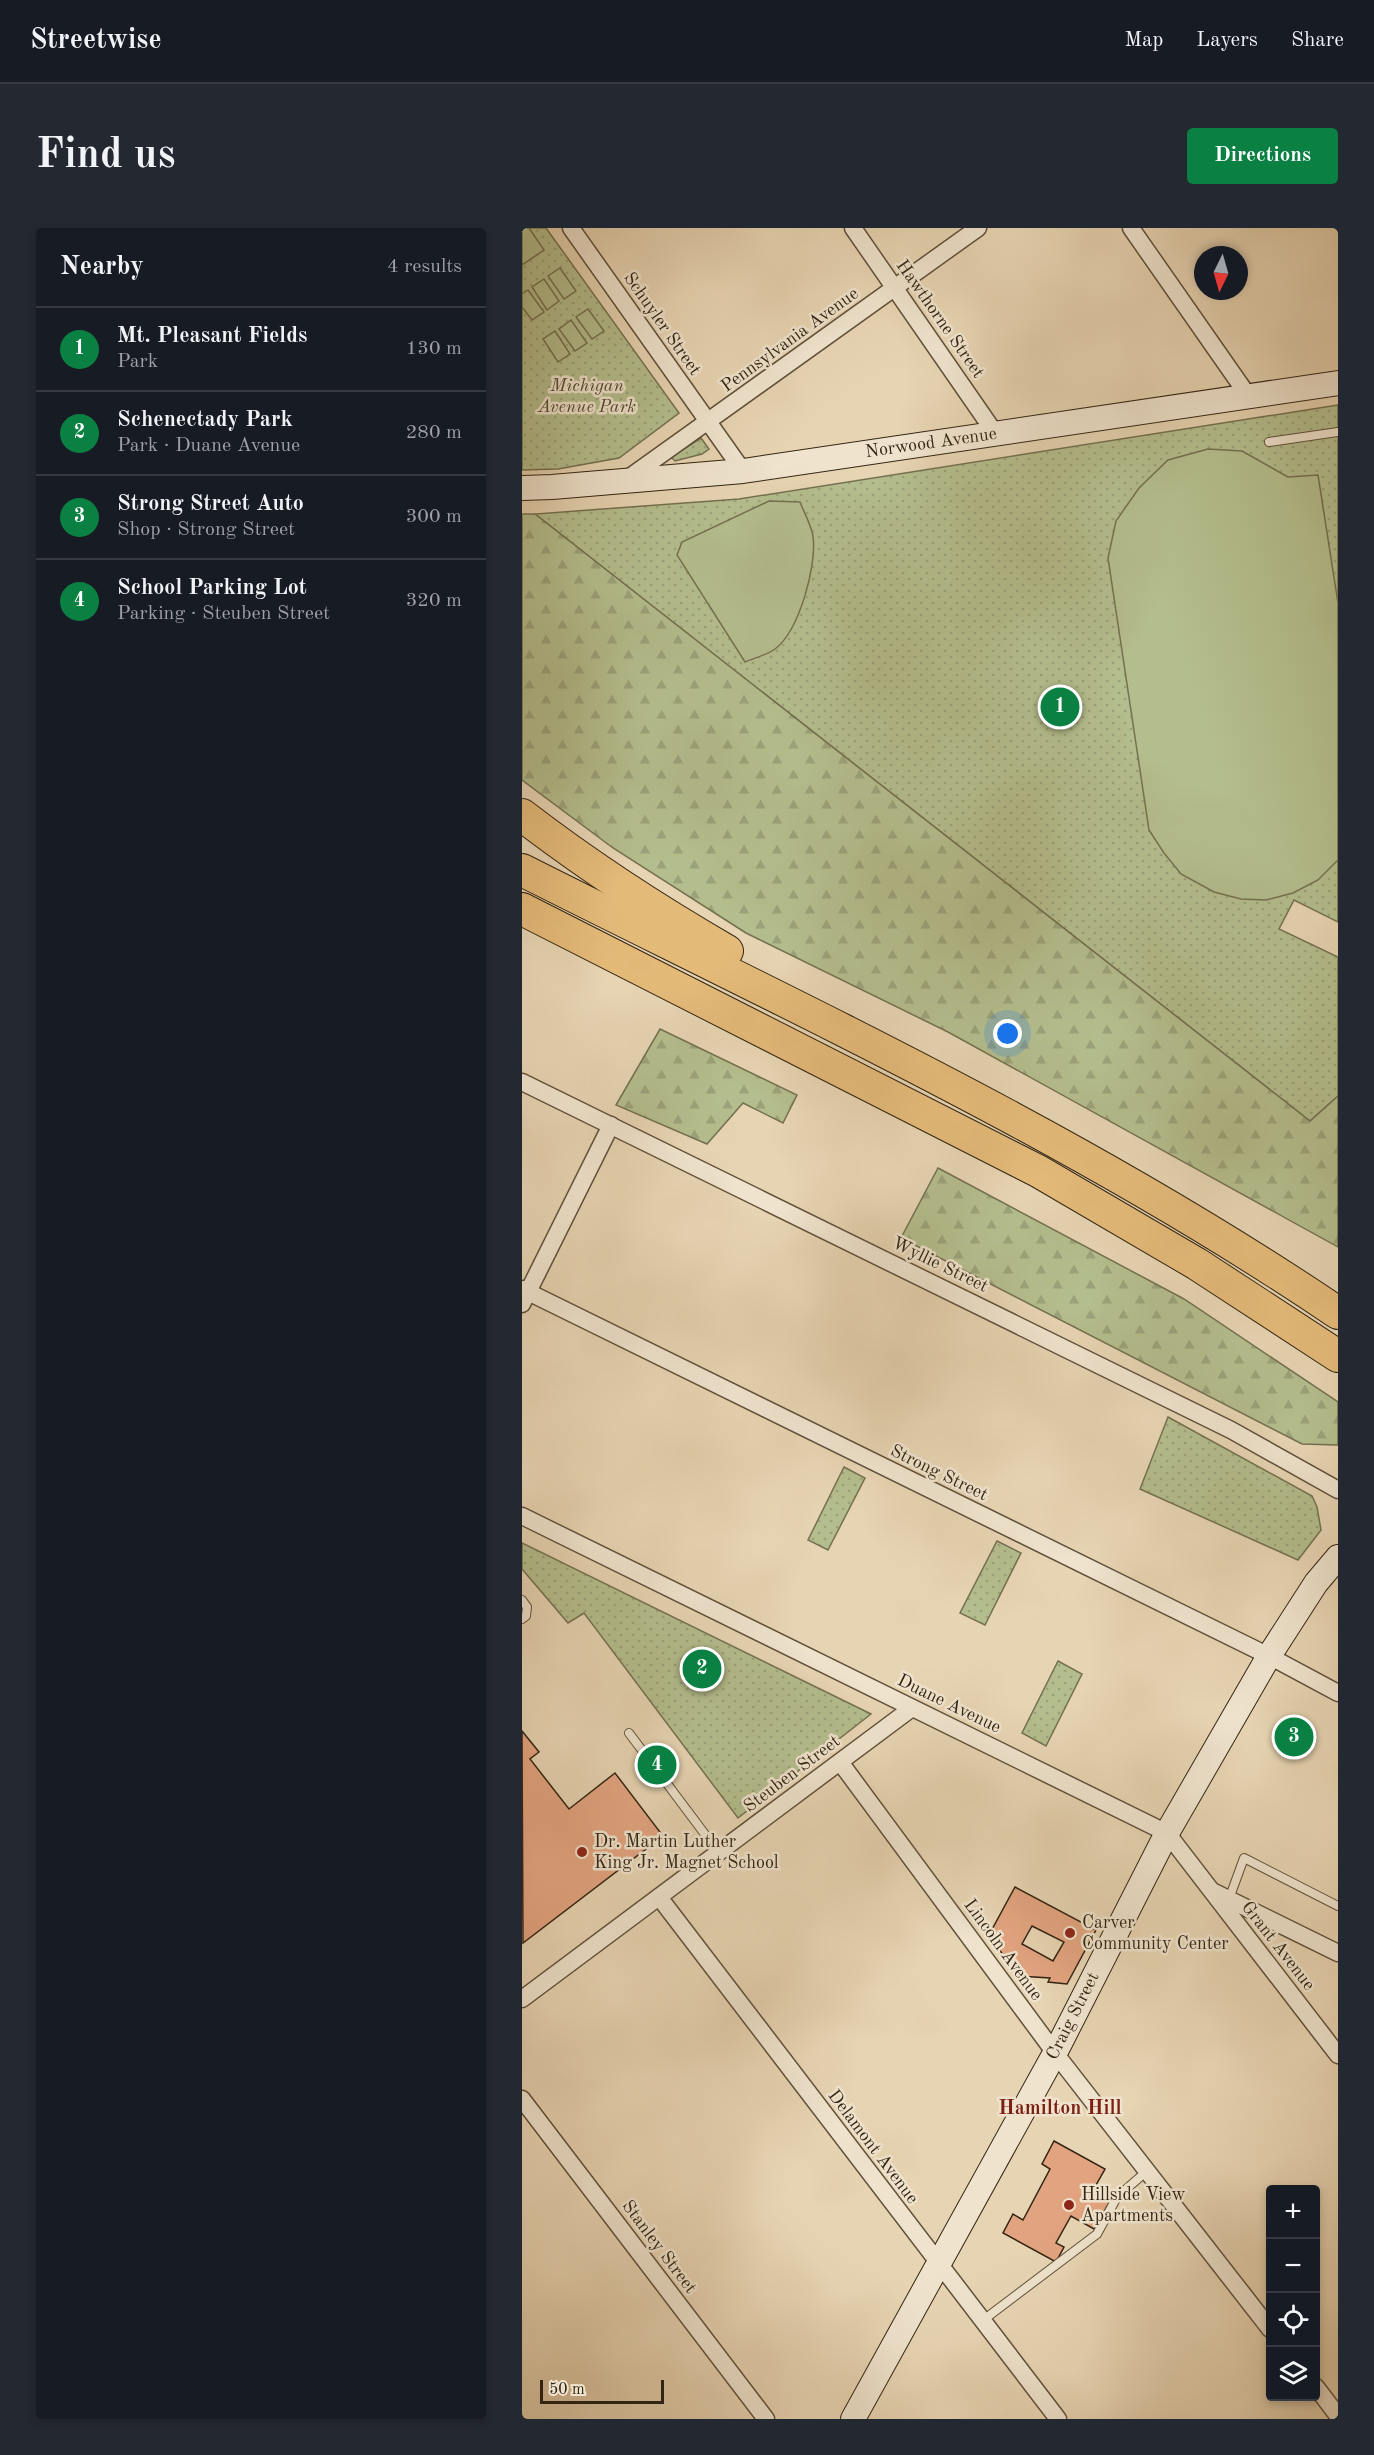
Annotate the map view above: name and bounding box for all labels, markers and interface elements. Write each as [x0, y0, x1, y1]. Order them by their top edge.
text: Streetwise [30, 27, 162, 55]
text: Map [1124, 30, 1163, 51]
text: Layers [1196, 30, 1258, 51]
text: Share [1291, 30, 1344, 51]
button: Directions [1187, 128, 1338, 184]
text: Find us [36, 135, 175, 177]
north arrow [1194, 246, 1248, 300]
text: Nearby [60, 254, 144, 280]
text: 4 results [387, 257, 462, 277]
street label: Hawthorne Street [893, 257, 987, 381]
street label: Schuyler Street [620, 269, 704, 379]
street label: Pennsylvania Avenue [718, 284, 862, 396]
text: Mt. Pleasant Fields [117, 325, 307, 347]
text: 1 [74, 339, 85, 359]
text: 130 m [406, 339, 462, 359]
text: Park [117, 352, 158, 372]
park label: Michigan Avenue Park [537, 377, 636, 416]
text: Schenectady Park [117, 409, 293, 431]
text: 2 [74, 423, 85, 443]
text: 280 m [406, 423, 462, 443]
street label: Norwood Avenue [864, 425, 998, 461]
text: Park · Duane Avenue [117, 436, 300, 456]
text: Strong Street Auto [117, 493, 304, 515]
text: 3 [74, 507, 85, 527]
text: 300 m [406, 507, 462, 527]
text: Shop · Strong Street [117, 520, 295, 540]
text: School Parking Lot [117, 577, 307, 599]
text: 4 [74, 591, 85, 611]
text: 320 m [406, 591, 462, 611]
text: Parking · Steuben Street [117, 604, 330, 624]
pin: 1 [1040, 684, 1080, 730]
your location [993, 1019, 1022, 1048]
street label: Wyllie Street [889, 1234, 991, 1296]
street label: Strong Street [887, 1442, 991, 1504]
pin: 2 [682, 1646, 722, 1692]
street label: Duane Avenue [894, 1671, 1004, 1737]
pin: 3 [1274, 1714, 1314, 1760]
street label: Steuben Street [741, 1732, 843, 1816]
pin: 4 [638, 1742, 676, 1788]
place label: Dr. Martin Luther King Jr. Magnet School [594, 1833, 779, 1872]
marker: Dr. Martin Luther King Jr. Magnet School [575, 1845, 589, 1859]
street label: Lincoln Avenue [960, 1896, 1046, 2004]
street label: Grant Avenue [1238, 1898, 1318, 1994]
place label: Carver Community Center [1082, 1914, 1229, 1953]
marker: Carver Community Center [1063, 1926, 1077, 1940]
street label: Craig Street [1043, 1969, 1103, 2063]
street label: Delamont Avenue [824, 2087, 922, 2207]
district label: Hamilton Hill [998, 2099, 1122, 2119]
map controls [1266, 2185, 1320, 2401]
button: + [1266, 2185, 1320, 2239]
place label: Hillside View Apartments [1081, 2186, 1185, 2225]
street label: Stanley Street [618, 2197, 700, 2297]
marker: Hillside View Apartments [1062, 2198, 1076, 2212]
button: − [1266, 2239, 1320, 2293]
button: locate [1266, 2293, 1320, 2347]
button: layers [1266, 2347, 1320, 2401]
scale bar [540, 2377, 664, 2404]
text: 50 m [549, 2382, 585, 2398]

